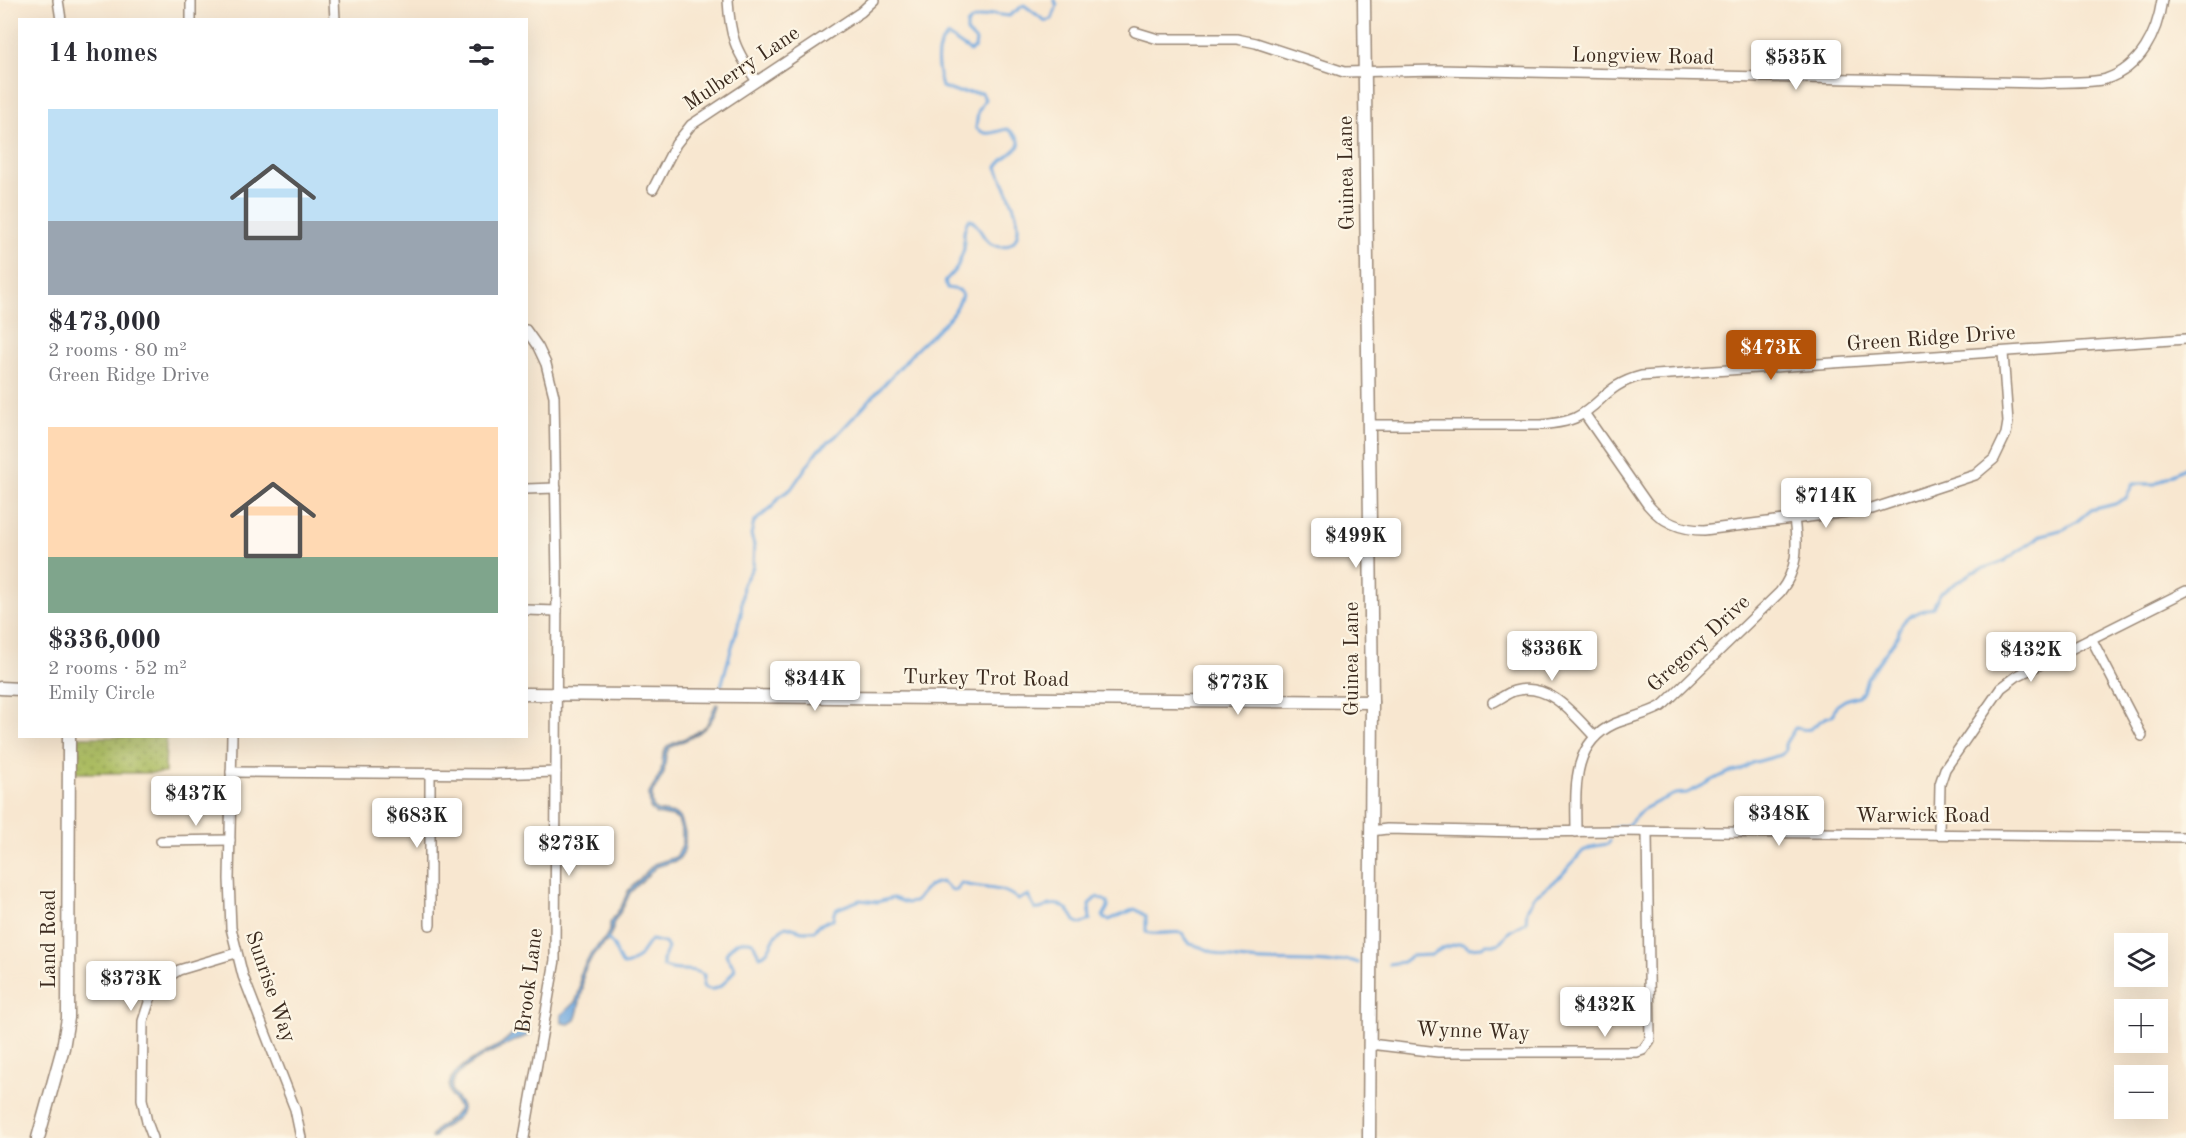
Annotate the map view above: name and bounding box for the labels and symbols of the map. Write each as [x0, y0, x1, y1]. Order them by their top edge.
street label: Mulberry Lane [680, 23, 804, 115]
pin: $535K [1754, 40, 1838, 91]
street label: Longview Road [1572, 45, 1715, 69]
street label: Guinea Lane [1336, 115, 1358, 231]
street label: Green Ridge Drive [1846, 323, 2016, 355]
pin: $473K [1729, 330, 1813, 381]
pin: $714K [1784, 478, 1868, 529]
pin: $499K [1314, 518, 1398, 569]
street label: Gregory Drive [1644, 592, 1754, 696]
street label: Guinea Lane [1342, 602, 1363, 716]
pin: $336K [1510, 631, 1594, 682]
pin: $432K [1989, 632, 2073, 683]
pin: $344K [773, 661, 857, 712]
pin: $773K [1196, 665, 1280, 716]
street label: Turkey Trot Road [903, 667, 1069, 691]
pin: $437K [154, 776, 238, 827]
pin: $348K [1737, 796, 1821, 847]
pin: $683K [375, 798, 459, 849]
street label: Warwick Road [1856, 806, 1990, 827]
pin: $273K [527, 826, 611, 877]
street label: Land Road [39, 889, 60, 989]
street label: Brook Lane [513, 927, 547, 1035]
street label: Sunrise Way [241, 929, 299, 1045]
pin: $373K [89, 961, 173, 1012]
pin: $432K [1563, 987, 1647, 1038]
street label: Wynne Way [1416, 1020, 1530, 1044]

